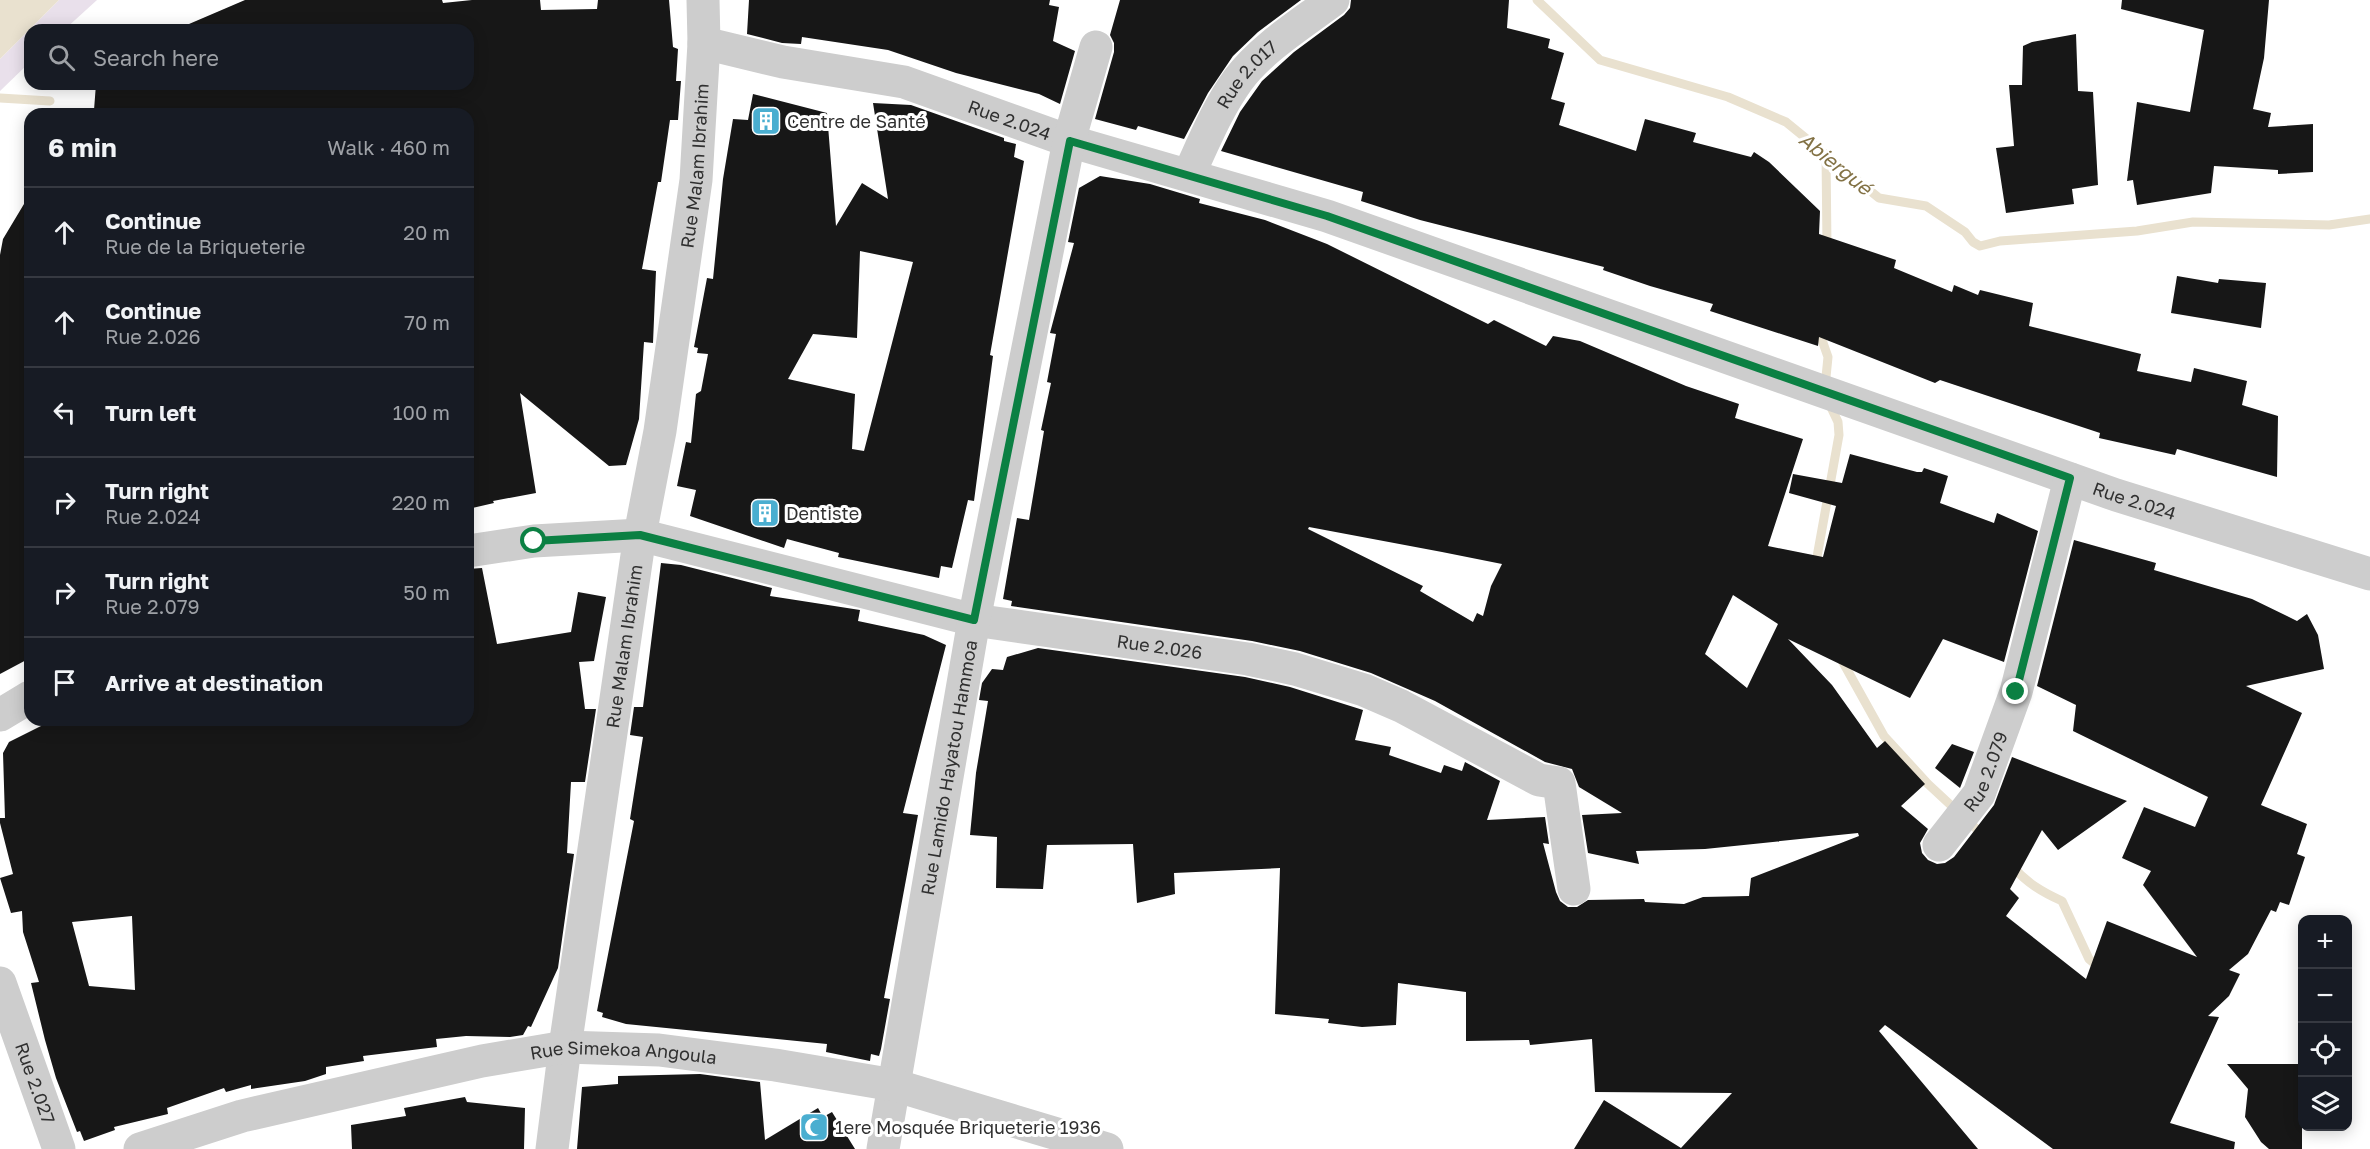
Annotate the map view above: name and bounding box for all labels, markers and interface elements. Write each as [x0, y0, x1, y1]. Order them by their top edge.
search box [24, 24, 474, 90]
street label: Rue 2.017 [1212, 35, 1281, 112]
icon: search [45, 41, 78, 74]
text: Search here [93, 44, 219, 71]
street label: Rue Malam Ibrahim [675, 83, 713, 249]
street label: Rue 2.024 [965, 95, 1054, 145]
building icon: Centre de Santé [750, 105, 782, 137]
place label: Centre de Santé [787, 110, 926, 132]
water label: Abiergué [1794, 127, 1879, 202]
text: 6 min [48, 132, 117, 163]
text: Walk · 460 m [327, 135, 450, 159]
text: Continue [105, 207, 201, 234]
icon: ahead [48, 216, 81, 249]
text: 20 m [403, 220, 450, 244]
text: Rue de la Briqueterie [105, 234, 305, 258]
text: Continue [105, 297, 201, 324]
icon: ahead [48, 306, 81, 339]
text: 70 m [404, 310, 450, 334]
text: Rue 2.026 [105, 324, 201, 348]
icon: left [48, 396, 81, 429]
text: Turn left [105, 399, 196, 426]
text: 100 m [393, 400, 450, 424]
text: Turn right [105, 477, 209, 504]
street label: Rue 2.024 [2090, 477, 2179, 524]
icon: right [48, 486, 81, 519]
text: 220 m [392, 490, 450, 514]
building icon: Dentiste [749, 497, 781, 529]
place label: Dentiste [786, 502, 859, 524]
text: Rue 2.024 [105, 504, 201, 528]
route start [520, 527, 546, 553]
street label: Rue Malam Ibrahim [601, 563, 647, 730]
text: Turn right [105, 567, 209, 594]
icon: right [48, 576, 81, 609]
text: 50 m [403, 580, 450, 604]
text: Rue 2.079 [105, 594, 200, 618]
street label: Rue 2.026 [1115, 629, 1204, 663]
street label: Rue Lamido Hayatou Hammoa [916, 638, 981, 897]
icon: arrive [48, 666, 81, 699]
text: Arrive at destination [105, 669, 323, 696]
route end [2002, 678, 2028, 704]
street label: Rue 2.079 [1958, 728, 2012, 816]
map controls [2298, 915, 2352, 1131]
button: + [2298, 915, 2352, 969]
button: − [2298, 969, 2352, 1023]
button: locate [2298, 1023, 2352, 1077]
street label: Rue Simekoa Angoula [528, 1036, 718, 1068]
street label: Rue 2.027 [11, 1039, 60, 1126]
button: layers [2298, 1077, 2352, 1131]
mosque icon: 1ere Mosquée Briqueterie 1936 [798, 1111, 830, 1143]
place label: 1ere Mosquée Briqueterie 1936 [835, 1116, 1101, 1138]

